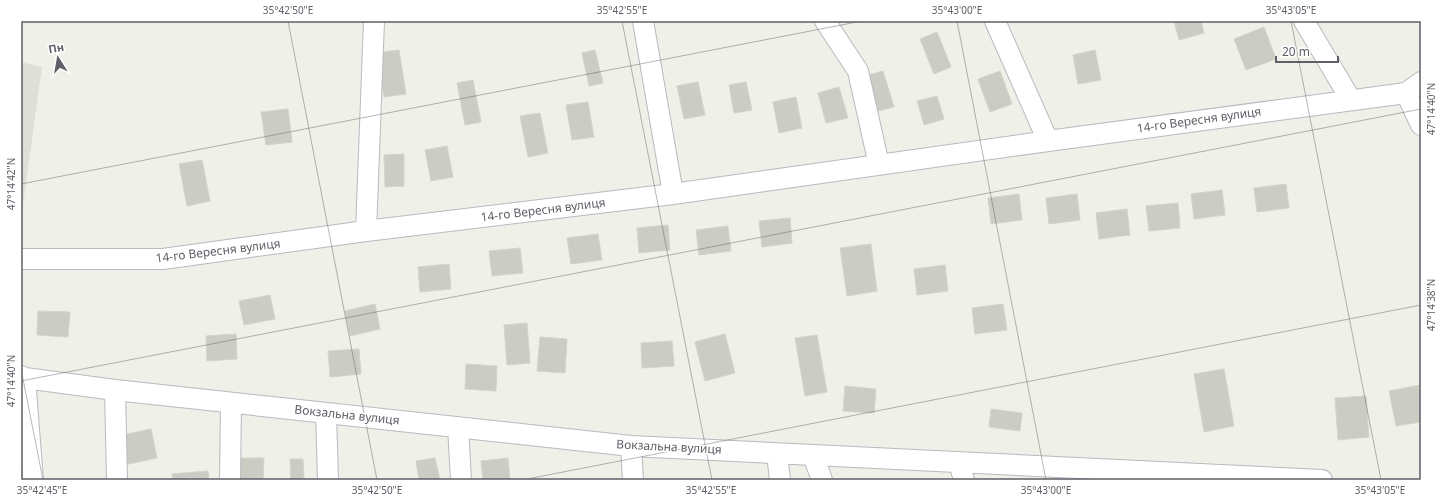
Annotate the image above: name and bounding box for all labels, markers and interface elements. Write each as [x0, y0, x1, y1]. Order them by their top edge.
text: 35°42'50"E [263, 3, 313, 17]
text: 35°42'55"E [597, 3, 647, 17]
text: 35°43'00"E [932, 3, 982, 17]
text: 35°43'05"E [1266, 3, 1316, 17]
north arrow [38, 38, 78, 78]
scale bar [1276, 38, 1338, 64]
text: Пн [47, 39, 65, 57]
text: 20 m [1282, 43, 1310, 60]
text: 47°14'40"N [1424, 83, 1438, 135]
street label: 14-го Вересня вулиця [1136, 102, 1262, 137]
text: 47°14'42"N [4, 158, 18, 210]
street label: 14-го Вересня вулиця [480, 193, 606, 226]
street label: 14-го Вересня вулиця [155, 234, 281, 267]
text: 47°14'38"N [1424, 279, 1438, 331]
text: 47°14'40"N [4, 355, 18, 407]
street label: Вокзальна вулиця [294, 401, 400, 428]
street label: Вокзальна вулиця [616, 435, 722, 458]
text: 35°42'45"E [17, 483, 67, 497]
text: 35°42'50"E [352, 483, 402, 497]
text: 35°42'55"E [686, 483, 736, 497]
text: 35°43'00"E [1021, 483, 1071, 497]
text: 35°43'05"E [1355, 483, 1405, 497]

